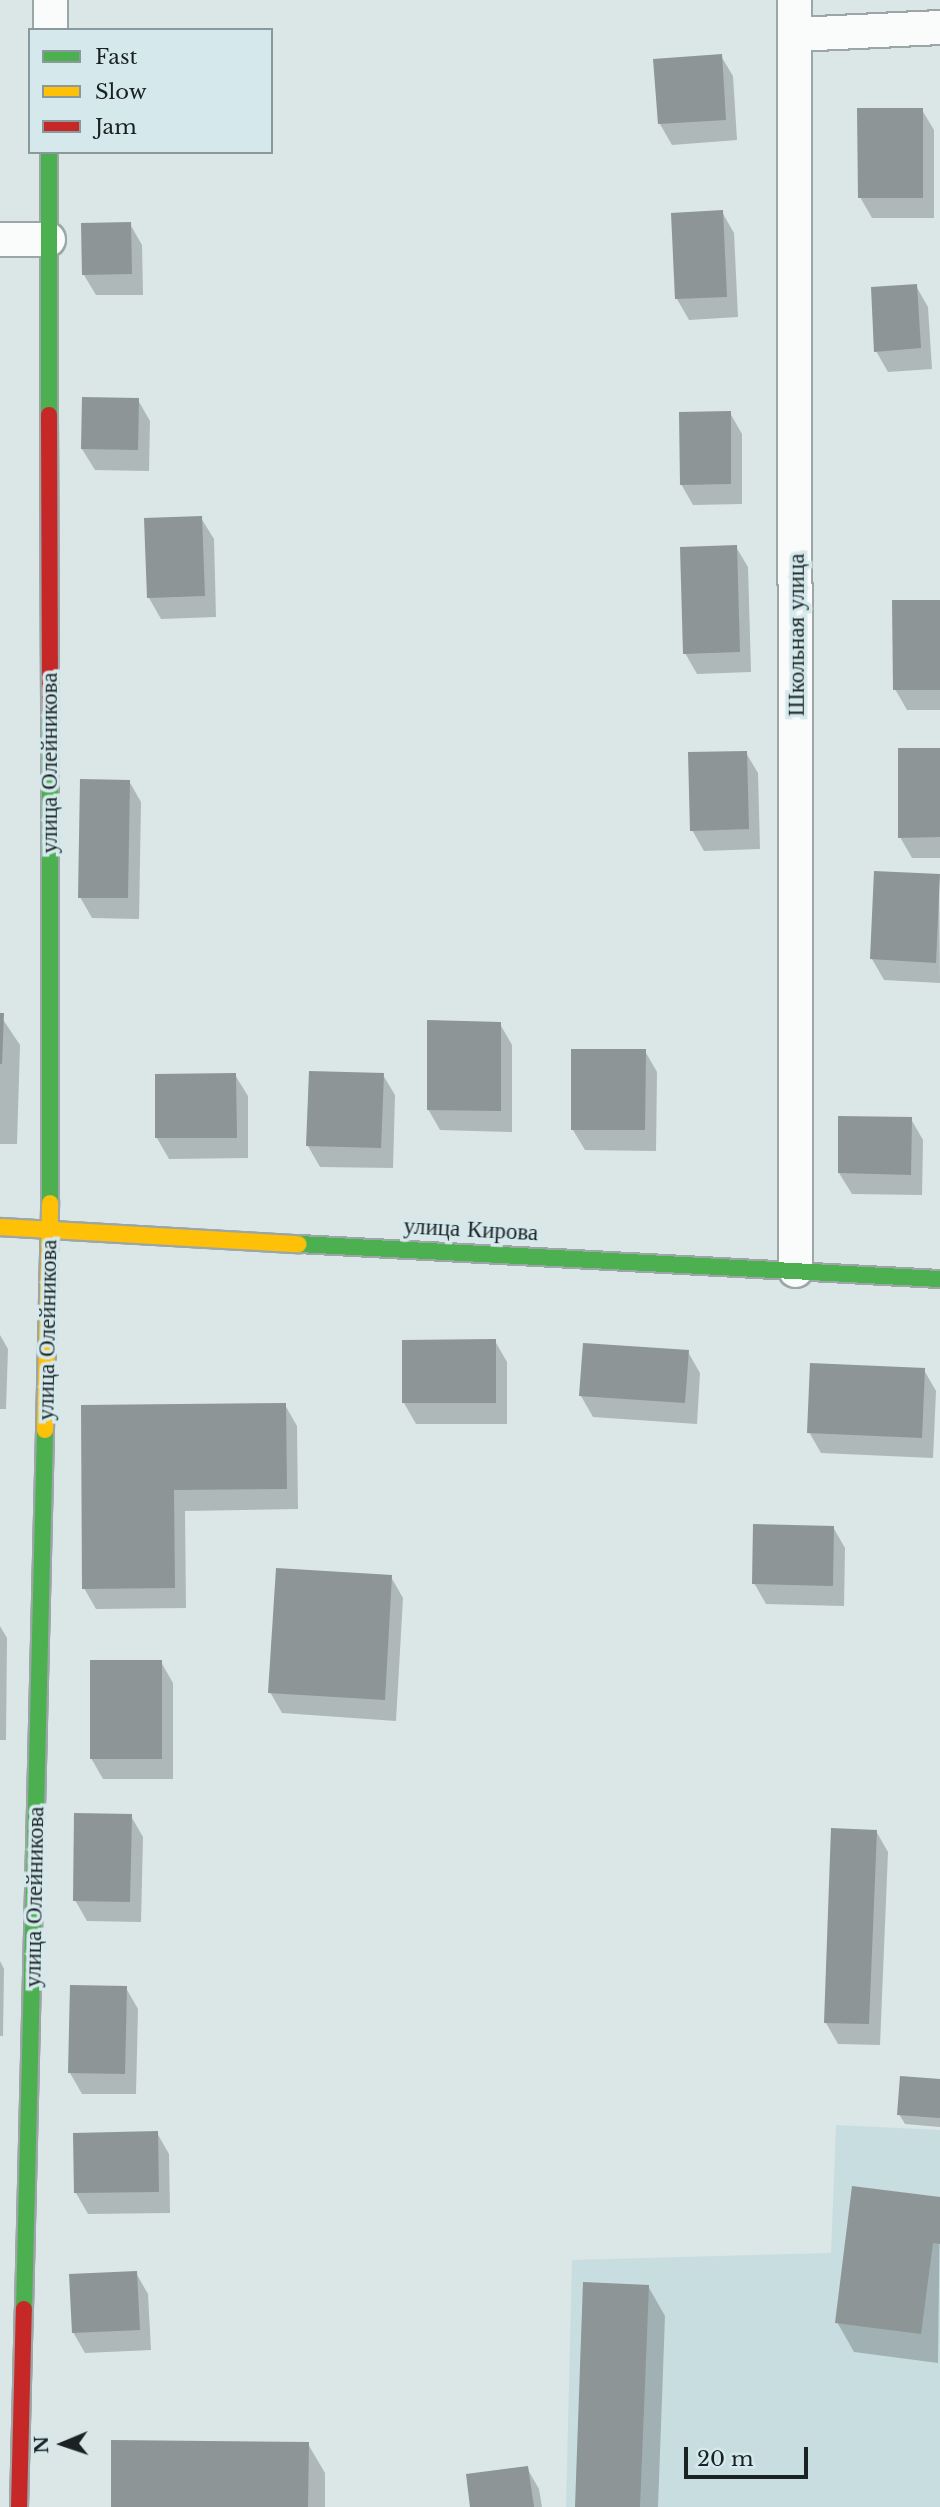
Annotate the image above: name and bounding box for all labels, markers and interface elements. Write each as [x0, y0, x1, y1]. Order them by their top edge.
legend [28, 28, 273, 154]
text: Fast [95, 44, 137, 70]
text: Slow [95, 79, 147, 105]
text: Jam [95, 114, 137, 140]
street label: Школьная улица [782, 554, 810, 716]
street label: улица Олейникова [35, 673, 63, 853]
street label: улица Кирова [403, 1212, 539, 1246]
street label: улица Олейникова [32, 1239, 62, 1421]
street label: улица Олейникова [19, 1806, 49, 1988]
north arrow [28, 2409, 98, 2479]
scale bar [688, 2434, 812, 2478]
text: N [30, 2435, 53, 2454]
text: 20 m [697, 2446, 754, 2472]

